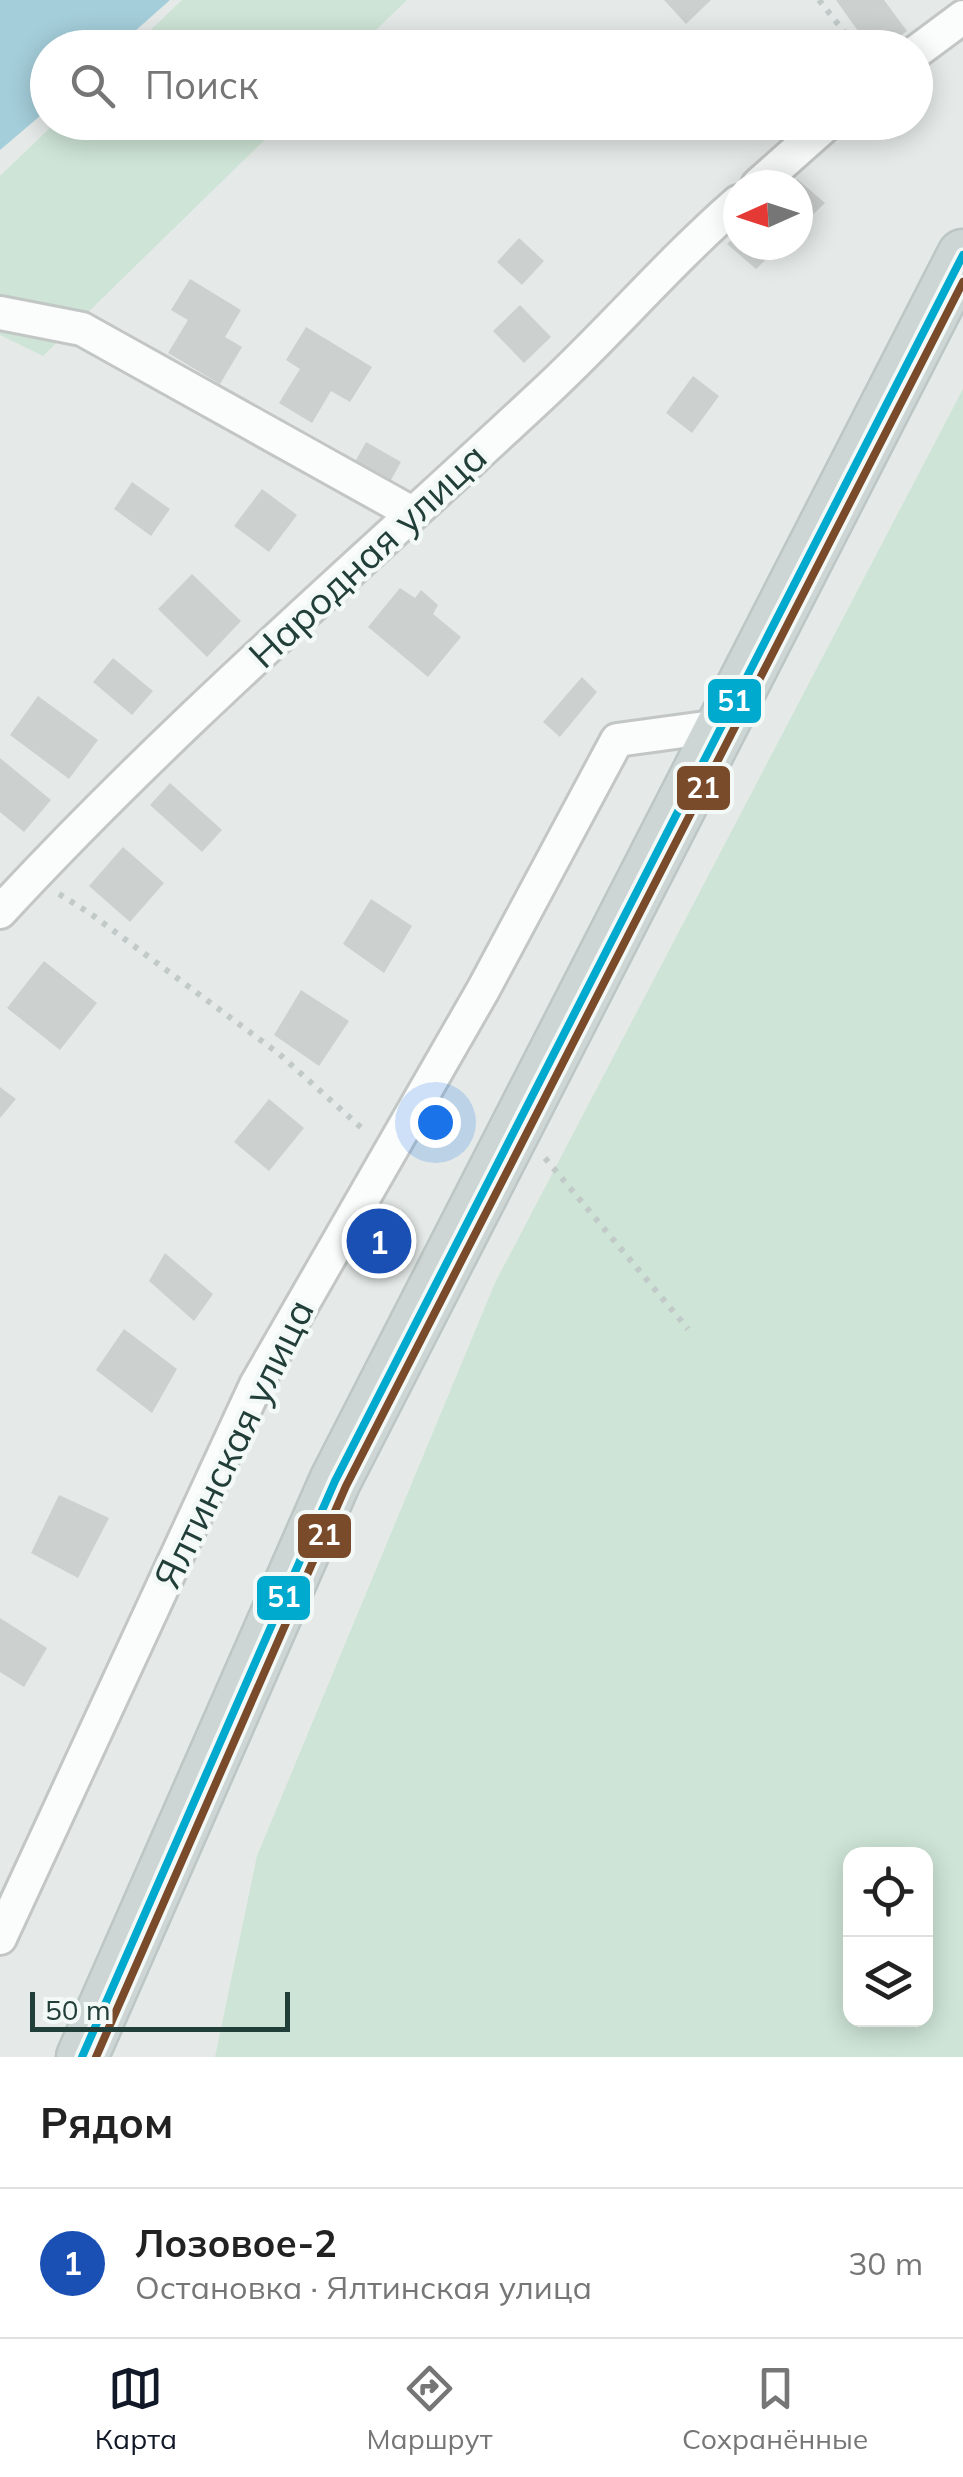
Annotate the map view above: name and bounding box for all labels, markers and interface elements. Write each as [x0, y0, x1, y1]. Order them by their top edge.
search box [30, 30, 933, 140]
icon: search [65, 58, 120, 113]
text: Поиск [145, 61, 258, 109]
north arrow [723, 170, 813, 260]
street label: Народная улица [238, 433, 496, 678]
line badge: 51 [706, 677, 763, 725]
text: 51 [717, 683, 751, 718]
line badge: 21 [675, 764, 732, 812]
text: 21 [686, 770, 720, 805]
your location [410, 1097, 461, 1148]
pin: 1 [346, 1204, 412, 1278]
street label: Ялтинская улица [142, 1291, 324, 1596]
line badge: 21 [296, 1512, 353, 1560]
text: 21 [307, 1517, 341, 1552]
line badge: 51 [255, 1574, 312, 1622]
text: 51 [267, 1579, 301, 1614]
map controls [843, 1847, 933, 2027]
button: locate [843, 1847, 933, 1937]
button: layers [843, 1937, 933, 2027]
scale bar [30, 1987, 290, 2032]
text: 50 m [45, 1992, 111, 2027]
text: Рядом [40, 2096, 173, 2149]
text: Лозовое-2 [135, 2219, 337, 2267]
text: 1 [63, 2243, 82, 2283]
text: 30 m [848, 2243, 923, 2283]
text: Остановка · Ялтинская улица [135, 2267, 592, 2307]
tab: Карта [95, 2361, 177, 2456]
tab: Маршрут [367, 2361, 493, 2456]
tab: Сохранённые [682, 2361, 868, 2456]

